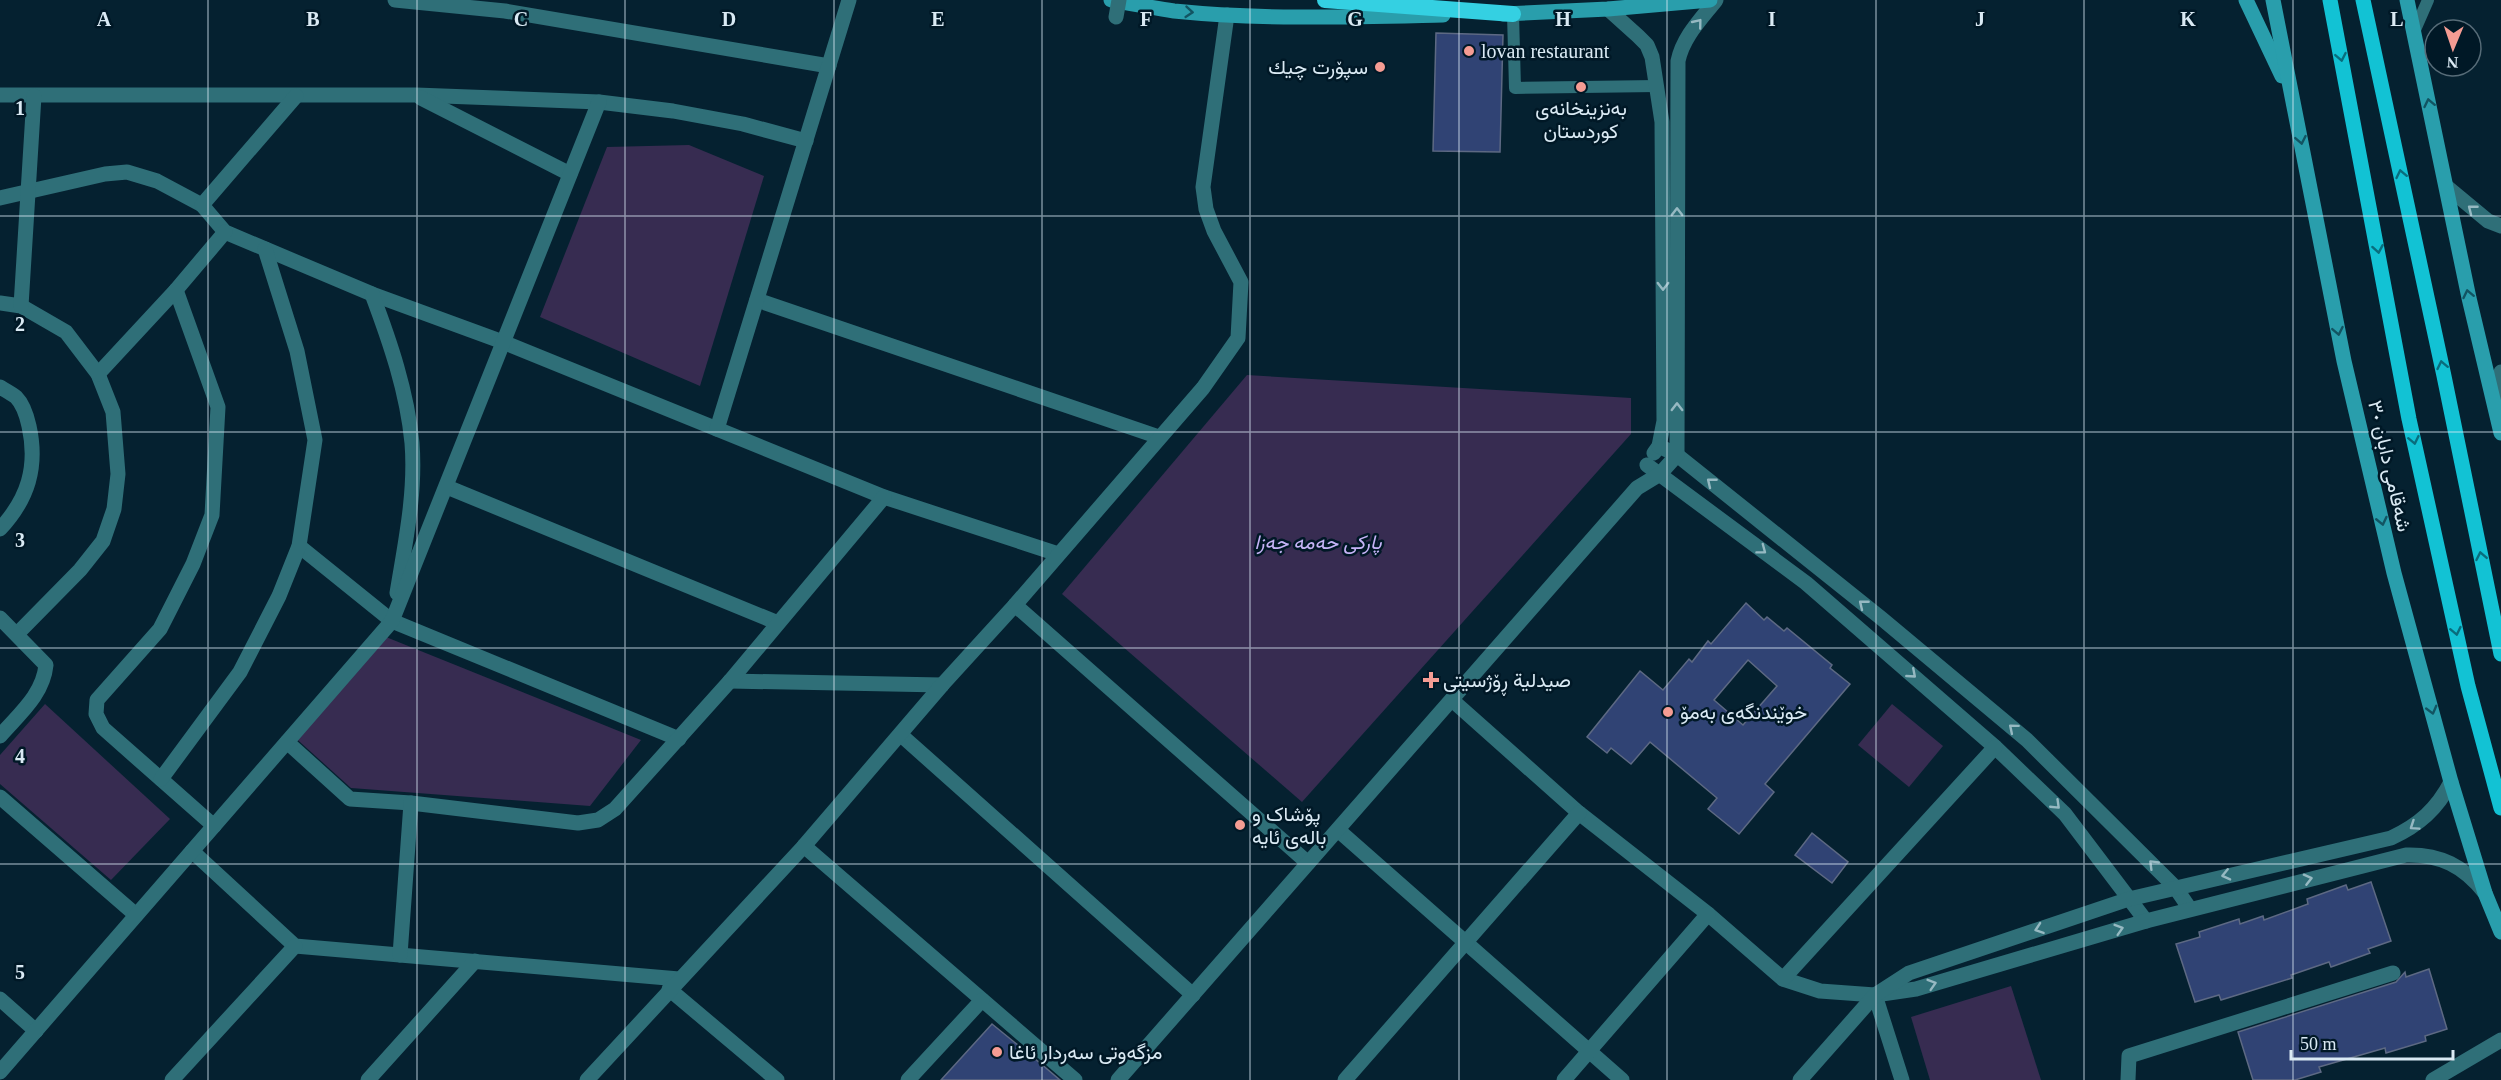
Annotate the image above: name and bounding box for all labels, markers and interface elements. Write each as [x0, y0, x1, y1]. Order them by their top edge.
one-way arrow [1185, 5, 1194, 18]
text: A [97, 8, 112, 30]
text: B [306, 8, 320, 30]
text: C [514, 8, 528, 30]
text: D [722, 8, 736, 30]
text: E [931, 8, 945, 30]
text: F [1140, 8, 1152, 30]
text: G [1347, 8, 1363, 30]
text: H [1555, 8, 1571, 30]
text: I [1768, 8, 1776, 30]
text: J [1975, 8, 1985, 30]
text: K [2180, 8, 2196, 30]
text: L [2390, 8, 2404, 30]
north arrow [2423, 18, 2483, 78]
one-way arrow [1690, 19, 1701, 30]
place label: lovan restaurant [1481, 40, 1610, 62]
marker: lovan restaurant [1462, 44, 1476, 58]
one-way arrow [2334, 52, 2347, 62]
text: N [2446, 54, 2459, 71]
place label: سپۆرت چيك [1268, 56, 1368, 81]
marker: سپۆرت چيك [1373, 60, 1387, 74]
marker: بەنزینخانەی کوردستان [1574, 80, 1588, 94]
text: 1 [15, 97, 25, 119]
place label: بەنزینخانەی کوردستان [1535, 97, 1627, 144]
one-way arrow [2423, 99, 2436, 109]
one-way arrow [2294, 134, 2307, 144]
one-way arrow [2395, 169, 2408, 179]
one-way arrow [2468, 206, 2479, 217]
one-way arrow [1671, 208, 1683, 217]
one-way arrow [2371, 244, 2384, 254]
one-way arrow [1657, 281, 1669, 290]
one-way arrow [2462, 290, 2475, 300]
text: 2 [15, 313, 25, 335]
one-way arrow [2331, 326, 2344, 336]
one-way arrow [2436, 360, 2449, 370]
street label: شەقامی دابان ٣٠ [2363, 398, 2416, 534]
one-way arrow [1671, 403, 1683, 412]
one-way arrow [2407, 435, 2420, 445]
one-way arrow [1706, 479, 1717, 490]
one-way arrow [2375, 516, 2388, 526]
text: 3 [15, 529, 25, 551]
park label: پارکی حەمە جەزا [1254, 531, 1382, 556]
one-way arrow [1755, 542, 1766, 553]
one-way arrow [2475, 551, 2488, 561]
one-way arrow [1859, 600, 1870, 611]
one-way arrow [2449, 626, 2462, 636]
one-way arrow [1905, 667, 1915, 678]
place label: صيدلية ڕۆژسیتی [1443, 669, 1571, 696]
marker: صيدلية ڕۆژسیتی [1424, 673, 1438, 687]
place label: خوێندنگەی بەمۆ [1680, 701, 1807, 725]
marker: خوێندنگەی بەمۆ [1661, 705, 1675, 719]
one-way arrow [2424, 705, 2437, 715]
one-way arrow [2009, 725, 2020, 736]
text: 4 [15, 745, 25, 767]
one-way arrow [2049, 798, 2059, 809]
place label: پۆشاک و بالەی ئایە [1252, 803, 1326, 849]
marker: پۆشاک و بالەی ئایە [1233, 818, 1247, 832]
one-way arrow [2410, 819, 2421, 830]
one-way arrow [2149, 861, 2160, 872]
one-way arrow [2222, 868, 2232, 881]
one-way arrow [2302, 874, 2312, 887]
one-way arrow [2034, 922, 2045, 934]
one-way arrow [2113, 924, 2124, 936]
text: 5 [15, 961, 25, 983]
one-way arrow [1926, 979, 1937, 991]
scale bar [2291, 1023, 2453, 1061]
text: 50 m [2300, 1034, 2337, 1054]
place label: مزگەوتی سەردار ئاغا [1009, 1041, 1162, 1065]
marker: مزگەوتی سەردار ئاغا [990, 1045, 1004, 1059]

